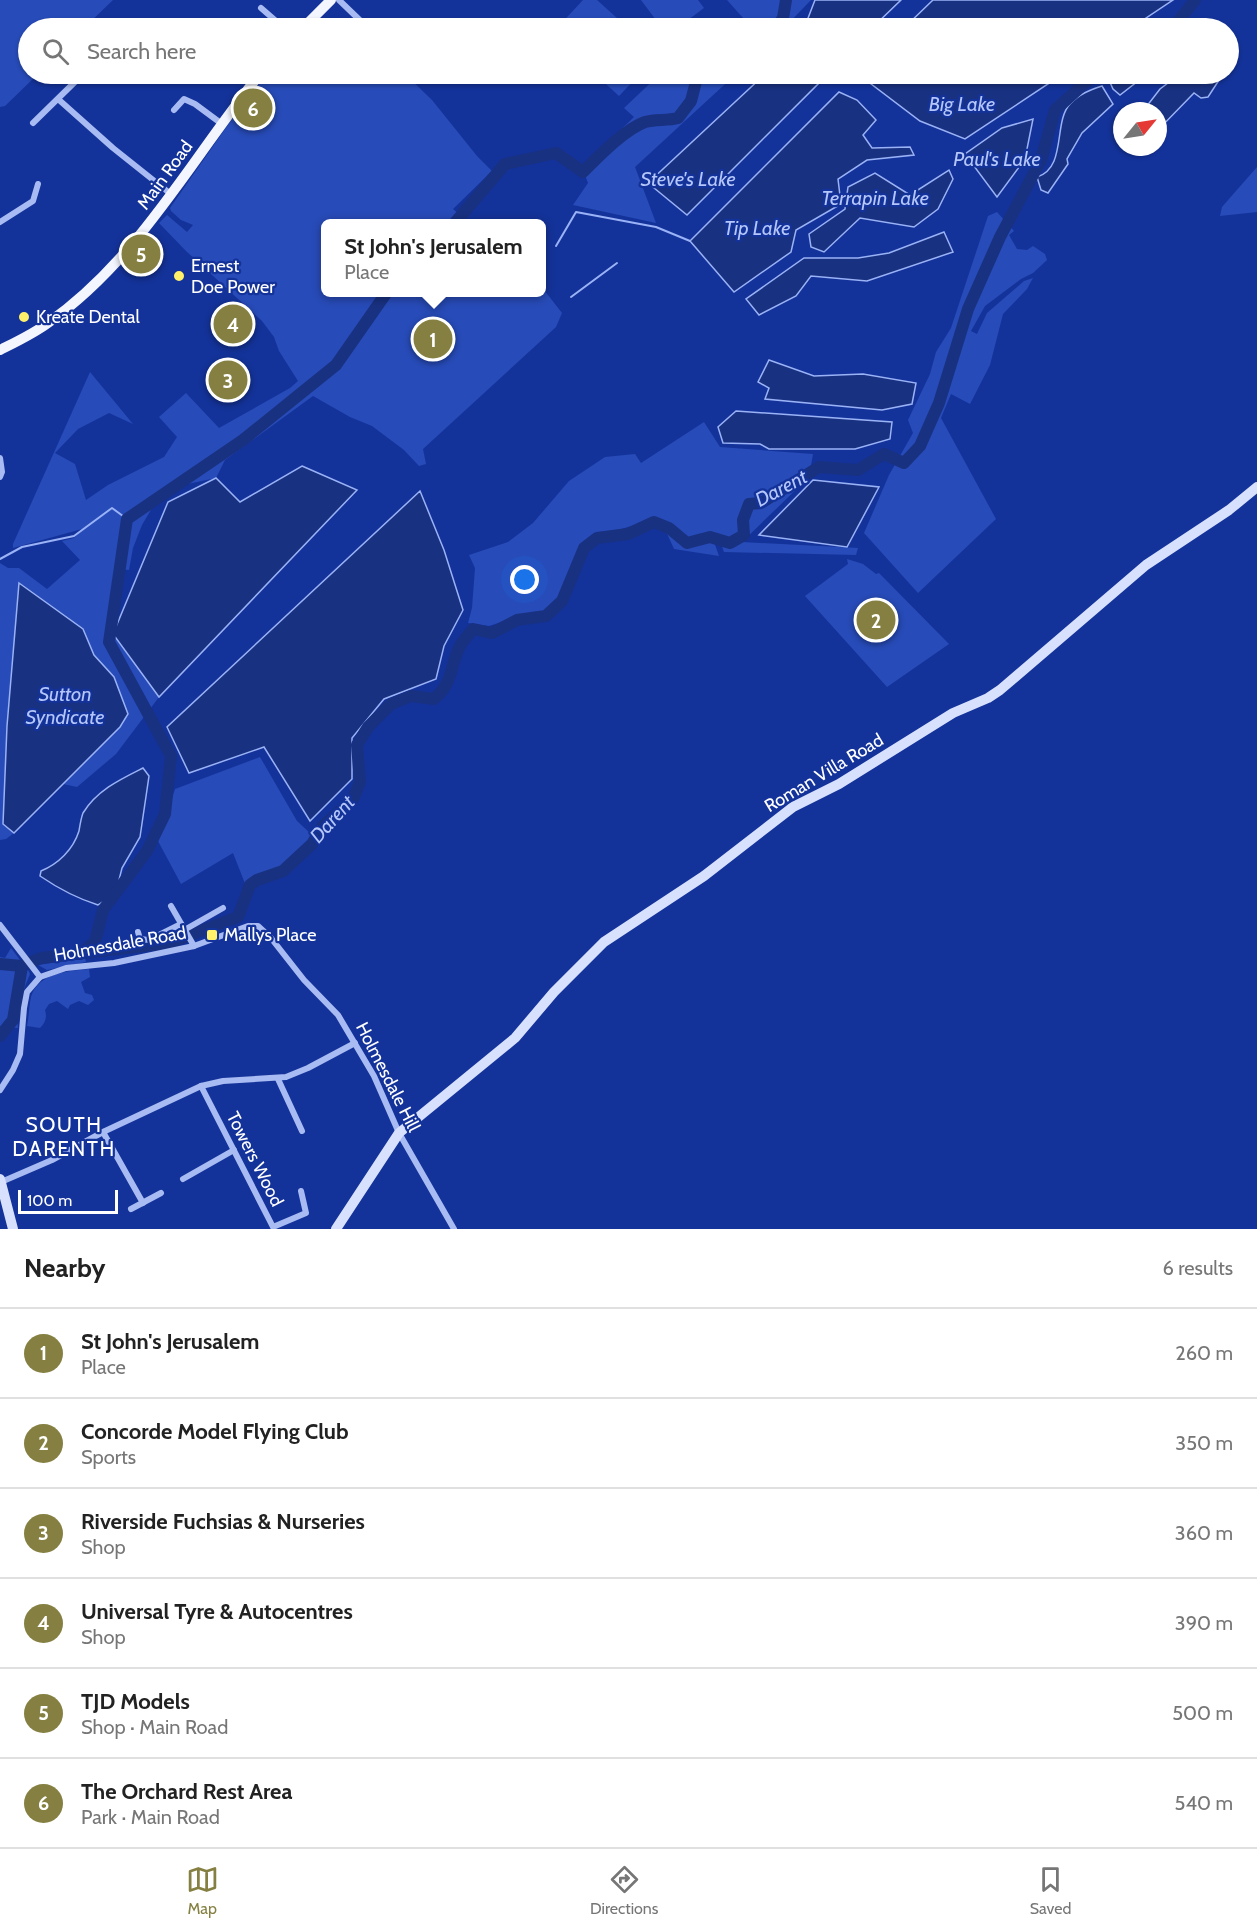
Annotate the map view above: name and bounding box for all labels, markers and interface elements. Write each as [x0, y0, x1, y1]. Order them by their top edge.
search box [18, 18, 1239, 84]
icon: search [39, 35, 72, 68]
text: Search here [87, 38, 196, 65]
pin: 6 [234, 86, 272, 130]
water label: Big Lake [929, 92, 995, 116]
north arrow [1113, 102, 1167, 156]
street label: Main Road [133, 136, 197, 214]
water label: Paul's Lake [953, 147, 1041, 171]
water label: Steve's Lake [640, 167, 736, 191]
water label: Terrapin Lake [821, 186, 929, 210]
water label: Tip Lake [724, 216, 790, 240]
popup [321, 219, 546, 297]
pin: 5 [122, 232, 160, 276]
text: St John's Jerusalem [344, 233, 523, 260]
place label: Ernest Doe Power [191, 255, 275, 298]
text: Place [344, 260, 389, 284]
marker: Ernest Doe Power [172, 269, 186, 283]
pin: 4 [214, 302, 252, 346]
place label: Kreate Dental [36, 306, 140, 328]
marker: Kreate Dental [17, 310, 31, 324]
pin: 1 [414, 316, 452, 362]
pin: 3 [208, 358, 248, 403]
water label: Darent [751, 464, 812, 512]
your location [510, 565, 539, 594]
pin: 2 [856, 598, 896, 642]
water label: Sutton Syndicate [26, 682, 104, 729]
street label: Roman Villa Road [761, 729, 887, 817]
water label: Darent [305, 790, 360, 848]
street label: Holmesdale Road [52, 922, 188, 966]
place label: Mallys Place [224, 924, 316, 946]
marker: Mallys Place [205, 928, 219, 942]
street label: Holmesdale Hill [351, 1019, 425, 1136]
street label: Towers Wood [222, 1108, 288, 1210]
district label: SOUTH DARENTH [12, 1112, 116, 1161]
scale bar [18, 1187, 118, 1214]
text: 100 m [27, 1191, 72, 1210]
text: Nearby [24, 1252, 105, 1284]
text: 6 results [1162, 1256, 1233, 1280]
text: St John's Jerusalem [81, 1328, 259, 1355]
text: 1 [40, 1341, 47, 1365]
text: 260 m [1175, 1341, 1233, 1365]
text: Place [81, 1355, 126, 1379]
text: Concorde Model Flying Club [81, 1418, 349, 1445]
text: 2 [38, 1431, 49, 1455]
text: 350 m [1175, 1431, 1233, 1455]
text: Sports [81, 1445, 136, 1469]
text: Riverside Fuchsias & Nurseries [81, 1508, 365, 1535]
text: 3 [38, 1521, 49, 1545]
text: 360 m [1175, 1521, 1233, 1545]
text: Shop [81, 1535, 126, 1559]
text: Universal Tyre & Autocentres [81, 1598, 353, 1625]
text: 4 [37, 1611, 50, 1635]
text: 390 m [1175, 1611, 1233, 1635]
text: Shop [81, 1625, 126, 1649]
text: TJD Models [81, 1688, 190, 1715]
text: 5 [38, 1701, 49, 1725]
text: 500 m [1172, 1701, 1233, 1725]
text: Shop · Main Road [81, 1715, 228, 1739]
text: The Orchard Rest Area [81, 1778, 292, 1805]
text: 6 [38, 1791, 49, 1815]
text: 540 m [1175, 1791, 1233, 1815]
text: Park · Main Road [81, 1805, 220, 1829]
tab: Map [186, 1863, 219, 1918]
tab: Directions [590, 1863, 658, 1918]
tab: Saved [1030, 1863, 1071, 1918]

